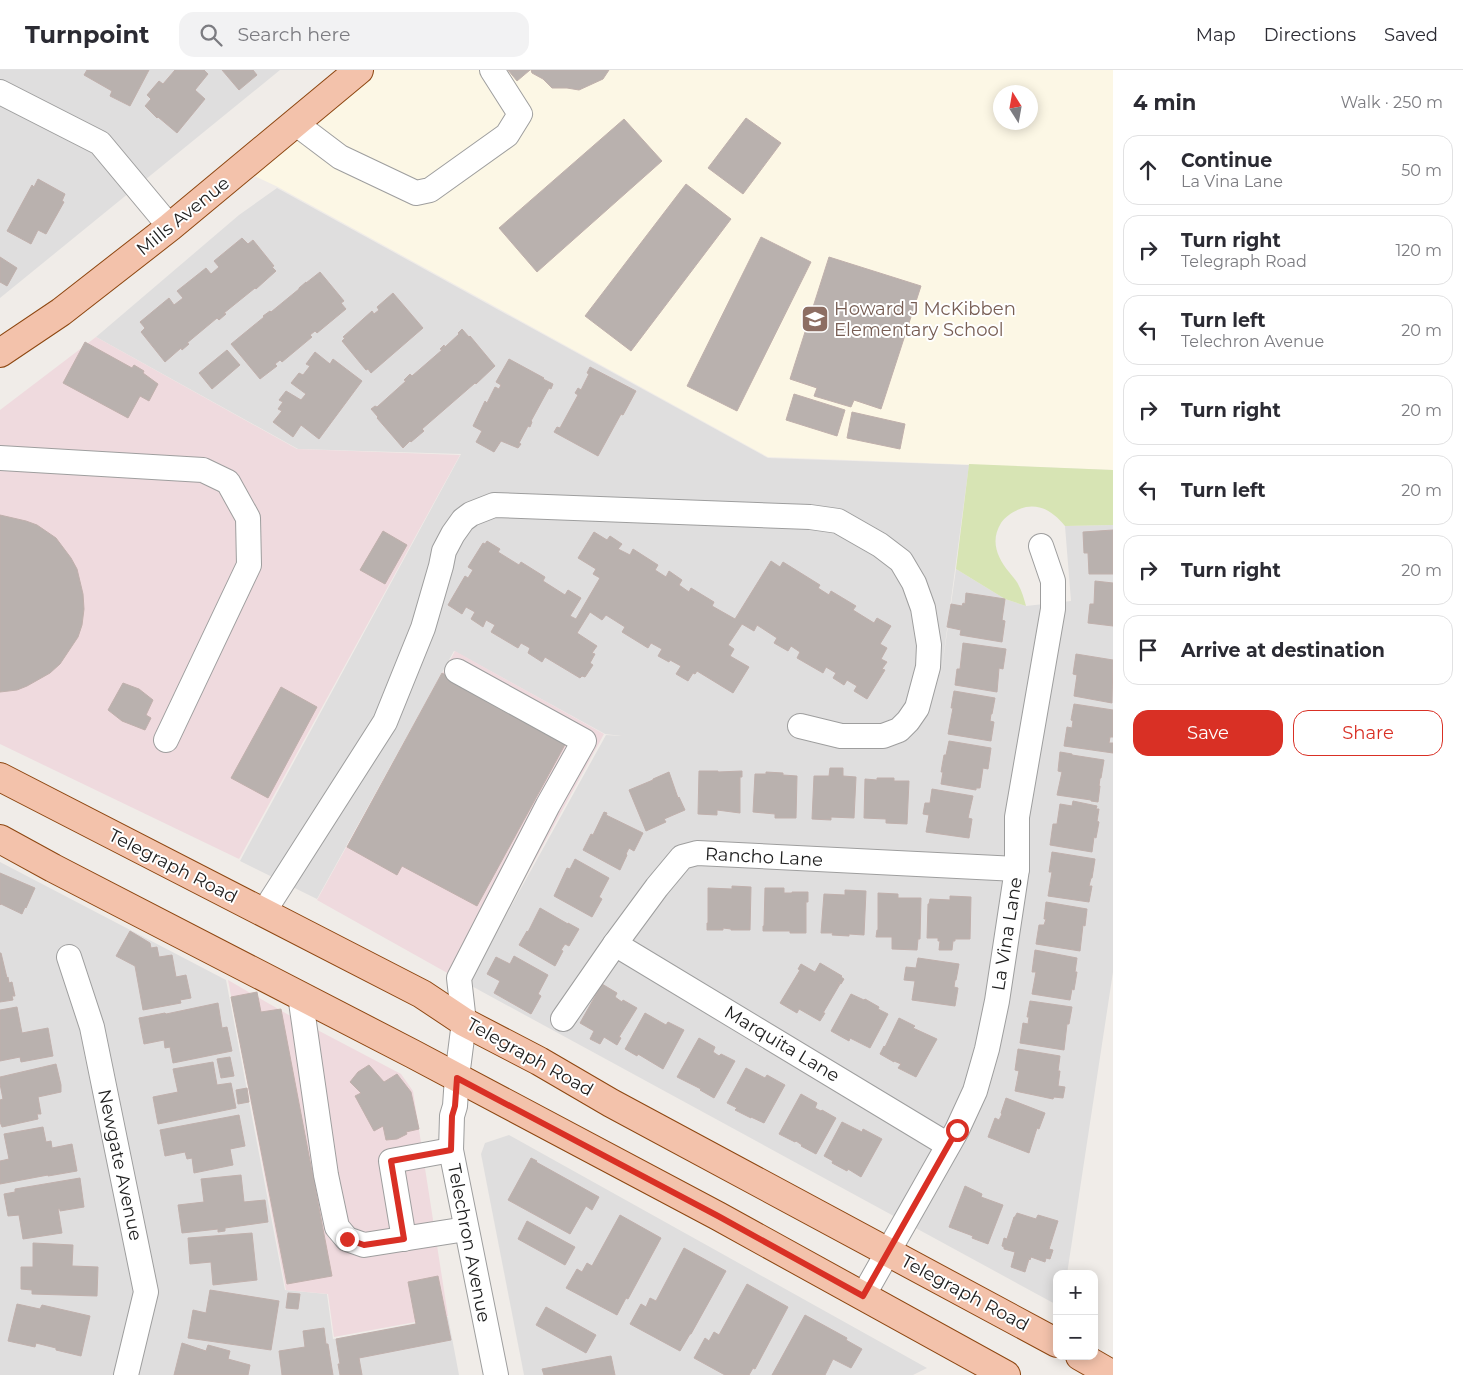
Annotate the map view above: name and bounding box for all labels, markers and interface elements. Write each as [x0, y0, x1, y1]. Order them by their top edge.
search box [179, 12, 529, 57]
text: Turnpoint [25, 20, 149, 49]
icon: search [197, 21, 225, 49]
text: Search here [237, 23, 350, 46]
text: Map [1196, 24, 1236, 46]
text: Directions [1264, 24, 1356, 46]
text: Saved [1384, 24, 1438, 46]
north arrow [993, 85, 1038, 130]
text: 4 min [1133, 90, 1196, 115]
text: Walk · 250 m [1340, 93, 1443, 112]
text: Continue [1181, 149, 1272, 172]
icon: ahead [1134, 156, 1162, 184]
text: 50 m [1401, 161, 1442, 180]
street label: Mills Avenue [132, 172, 234, 260]
text: La Vina Lane [1181, 172, 1283, 191]
text: Turn right [1181, 229, 1281, 252]
icon: right [1134, 236, 1162, 264]
text: 120 m [1395, 241, 1442, 260]
text: Telegraph Road [1181, 252, 1307, 271]
place label: Howard J McKibben Elementary School [834, 298, 1016, 341]
school or university icon: Howard J McKibben Elementary School [800, 304, 830, 334]
text: Turn left [1181, 309, 1266, 332]
icon: left [1134, 316, 1162, 344]
text: 20 m [1401, 321, 1442, 340]
text: Telechron Avenue [1181, 332, 1324, 351]
icon: right [1134, 396, 1162, 424]
text: Turn right [1181, 399, 1281, 422]
text: 20 m [1401, 401, 1442, 420]
icon: left [1134, 476, 1162, 504]
text: Turn left [1181, 479, 1266, 502]
text: 20 m [1401, 481, 1442, 500]
icon: right [1134, 556, 1162, 584]
text: Turn right [1181, 559, 1281, 582]
text: 20 m [1401, 561, 1442, 580]
icon: arrive [1134, 636, 1162, 664]
text: Arrive at destination [1181, 639, 1385, 662]
button: Save [1133, 710, 1283, 756]
button: Share [1293, 710, 1443, 756]
street label: Telegraph Road [105, 824, 241, 908]
street label: Rancho Lane [704, 843, 824, 871]
street label: La Vina Lane [987, 875, 1027, 992]
street label: Marquita Lane [720, 1001, 844, 1087]
street label: Telegraph Road [463, 1013, 597, 1101]
street label: Newgate Avenue [93, 1087, 147, 1243]
route start [946, 1119, 969, 1142]
street label: Telechron Avenue [443, 1162, 495, 1324]
route end [336, 1228, 359, 1251]
street label: Telegraph Road [897, 1250, 1033, 1336]
map controls [1053, 1270, 1098, 1360]
button: + [1053, 1270, 1098, 1315]
button: − [1053, 1315, 1098, 1360]

